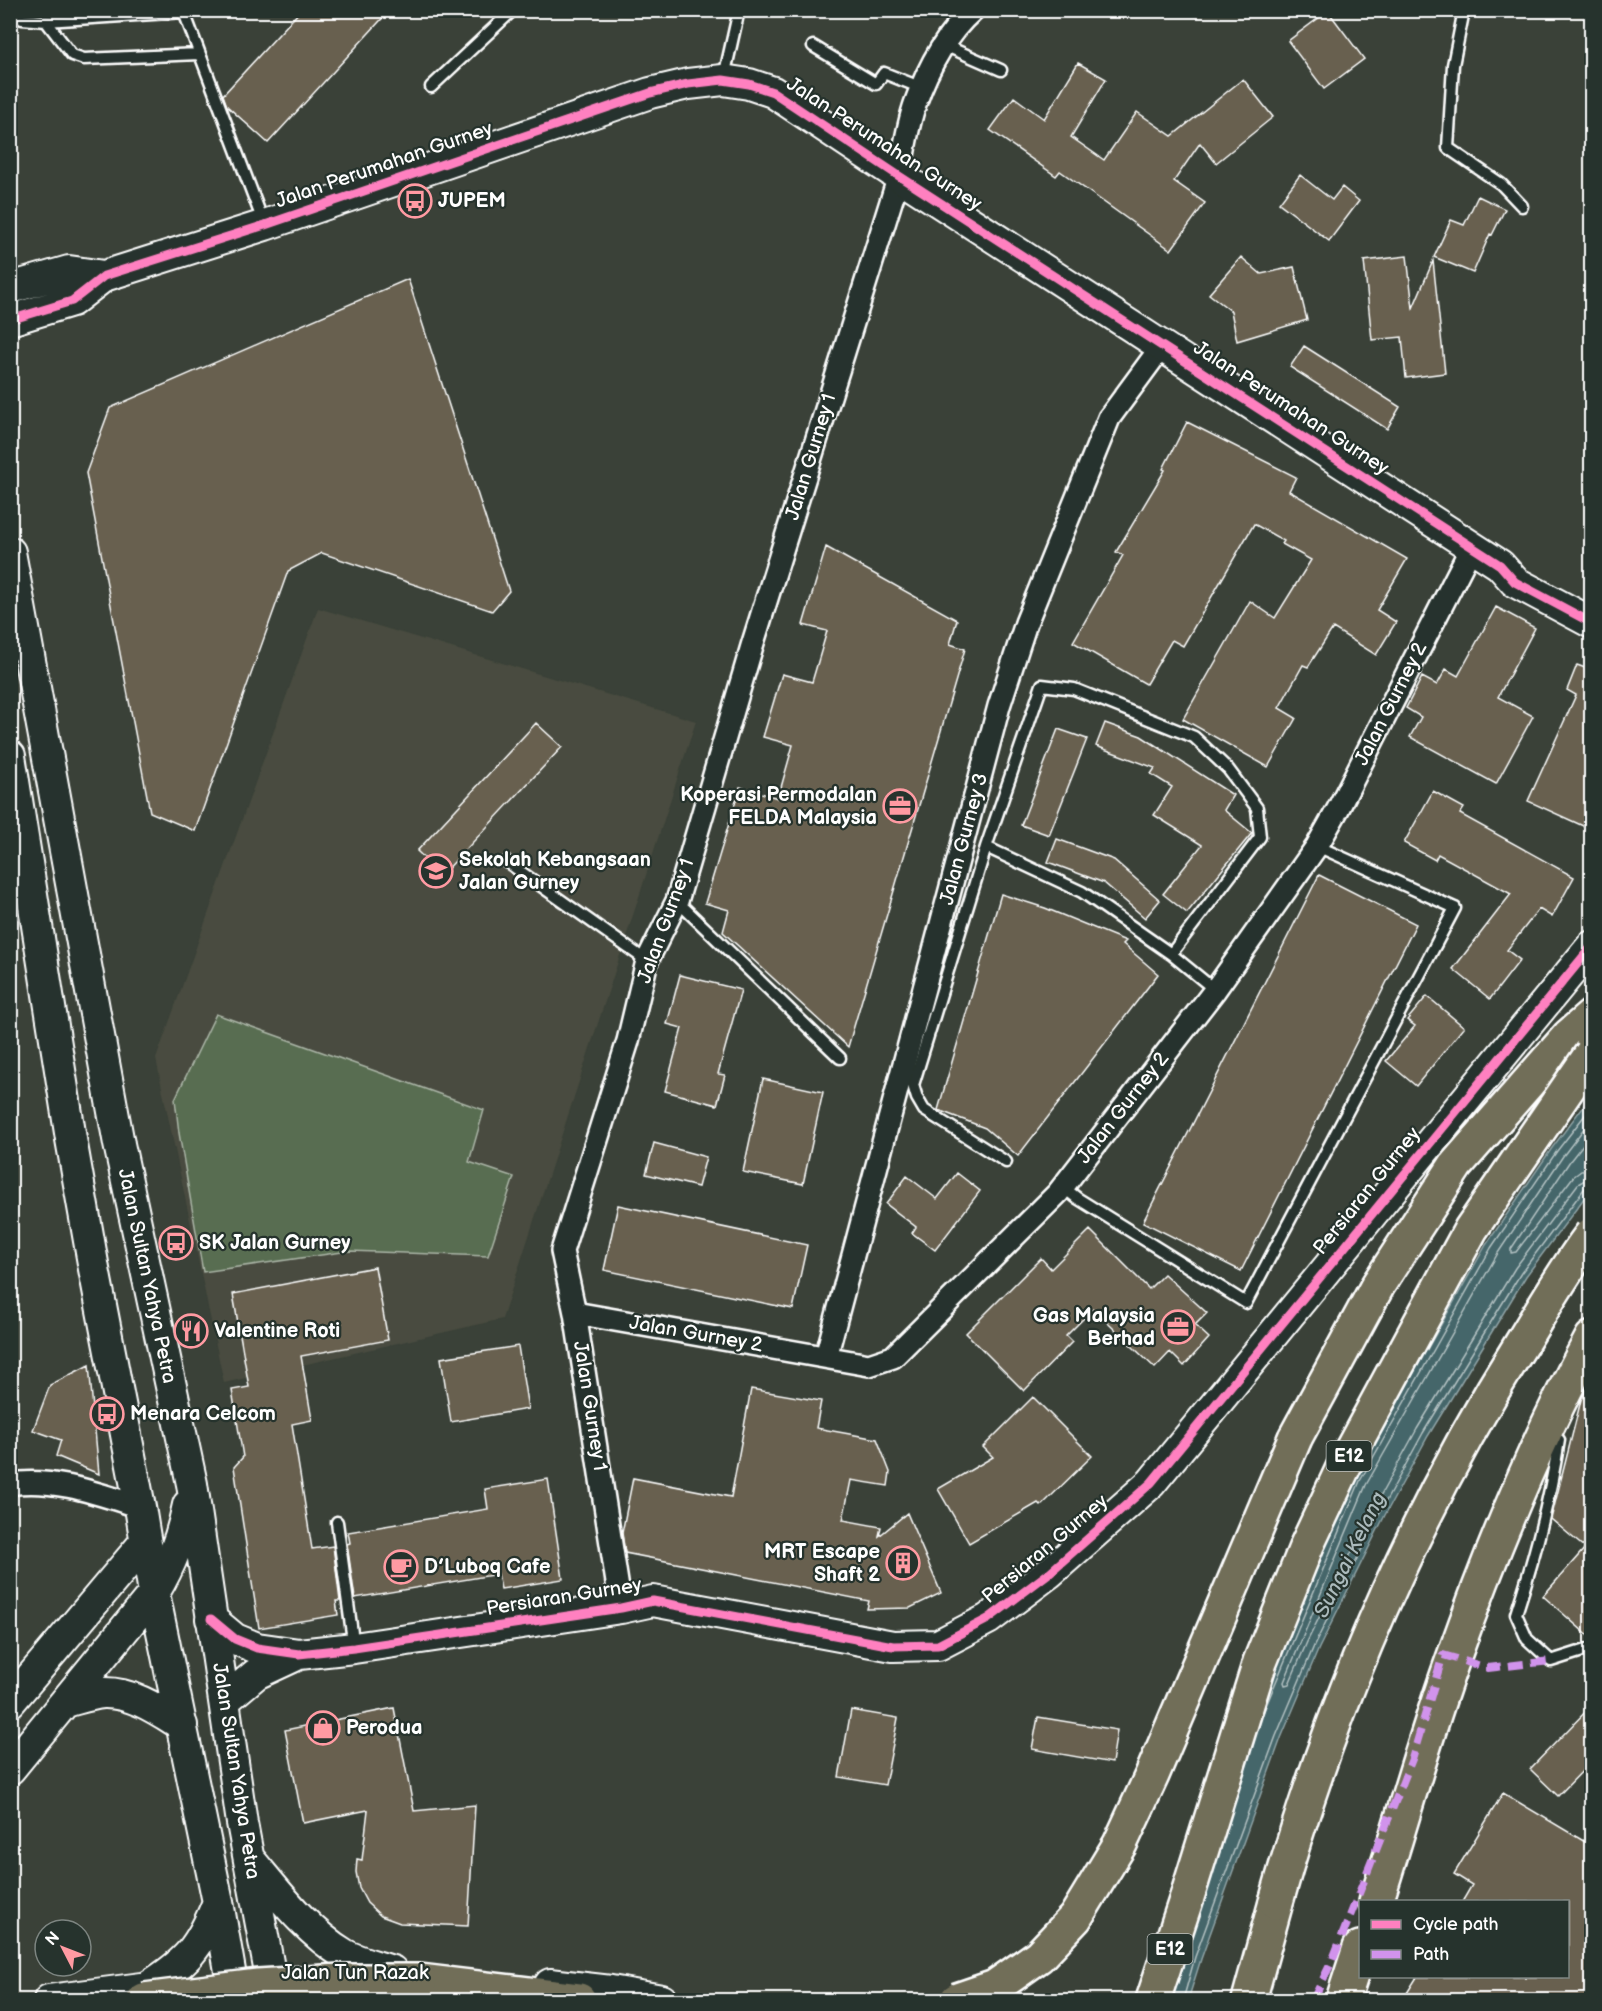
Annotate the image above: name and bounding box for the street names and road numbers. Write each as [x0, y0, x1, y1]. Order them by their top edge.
street label: Jalan Perumahan Gurney [782, 72, 986, 216]
street label: Jalan Perumahan Gurney [272, 117, 496, 213]
street label: Jalan Perumahan Gurney [1189, 336, 1393, 480]
street label: Jalan Gurney 1 [780, 391, 842, 523]
street label: Jalan Gurney 2 [1350, 638, 1432, 770]
street label: Jalan Gurney 3 [935, 770, 993, 908]
street label: Jalan Gurney 1 [632, 855, 700, 987]
street label: Jalan Gurney 2 [1072, 1047, 1174, 1169]
street label: Persiaran Gurney [1308, 1122, 1426, 1260]
street label: Jalan Sultan Yahya Petra [113, 1167, 181, 1385]
street label: Jalan Gurney 2 [627, 1310, 765, 1358]
street label: Jalan Gurney 1 [568, 1339, 612, 1473]
road number: E12 [1326, 1441, 1372, 1471]
street label: Persiaran Gurney [977, 1489, 1113, 1609]
street label: Persiaran Gurney [485, 1573, 643, 1621]
street label: Jalan Sultan Yahya Petra [207, 1661, 265, 1881]
road number: E12 [1148, 1934, 1192, 1964]
street label: Jalan Tun Razak [281, 1961, 429, 1985]

